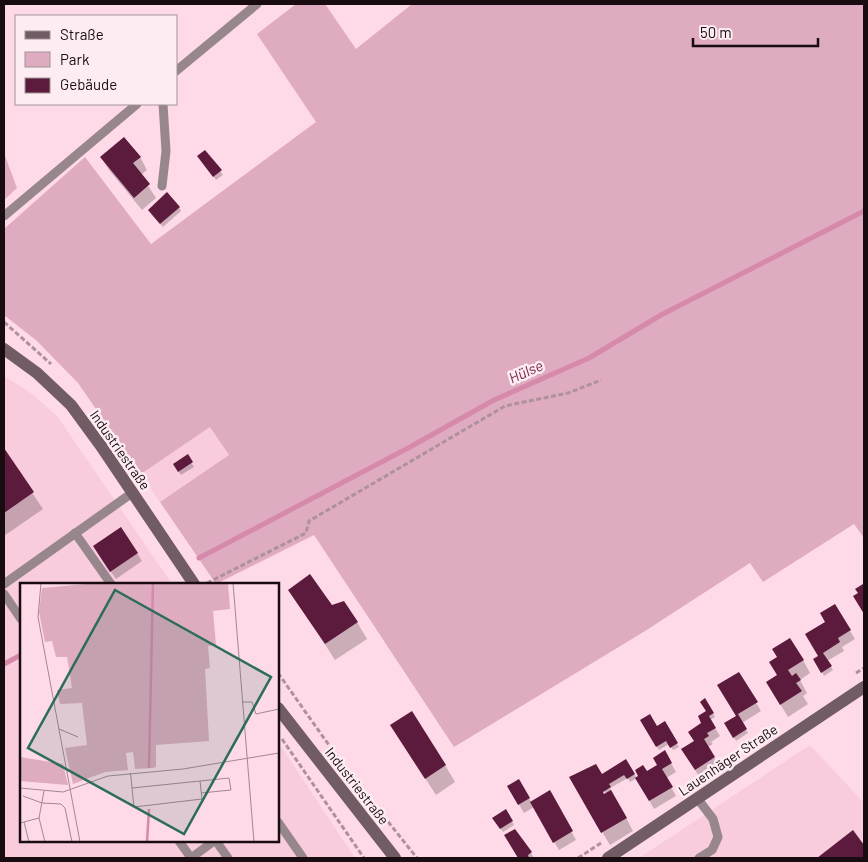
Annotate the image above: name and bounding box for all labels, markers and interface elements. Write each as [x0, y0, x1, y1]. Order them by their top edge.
legend [15, 15, 178, 105]
scale bar [693, 15, 818, 47]
text: 50 m [700, 23, 732, 41]
text: Straße [60, 25, 104, 43]
text: Park [60, 50, 90, 68]
text: Gebäude [60, 75, 117, 93]
water label: Hülse [506, 356, 546, 387]
street label: Industriestraße [87, 407, 154, 493]
inset map [20, 583, 279, 842]
street label: Lauenhäger Straße [675, 720, 781, 799]
street label: Industriestraße [322, 744, 393, 828]

